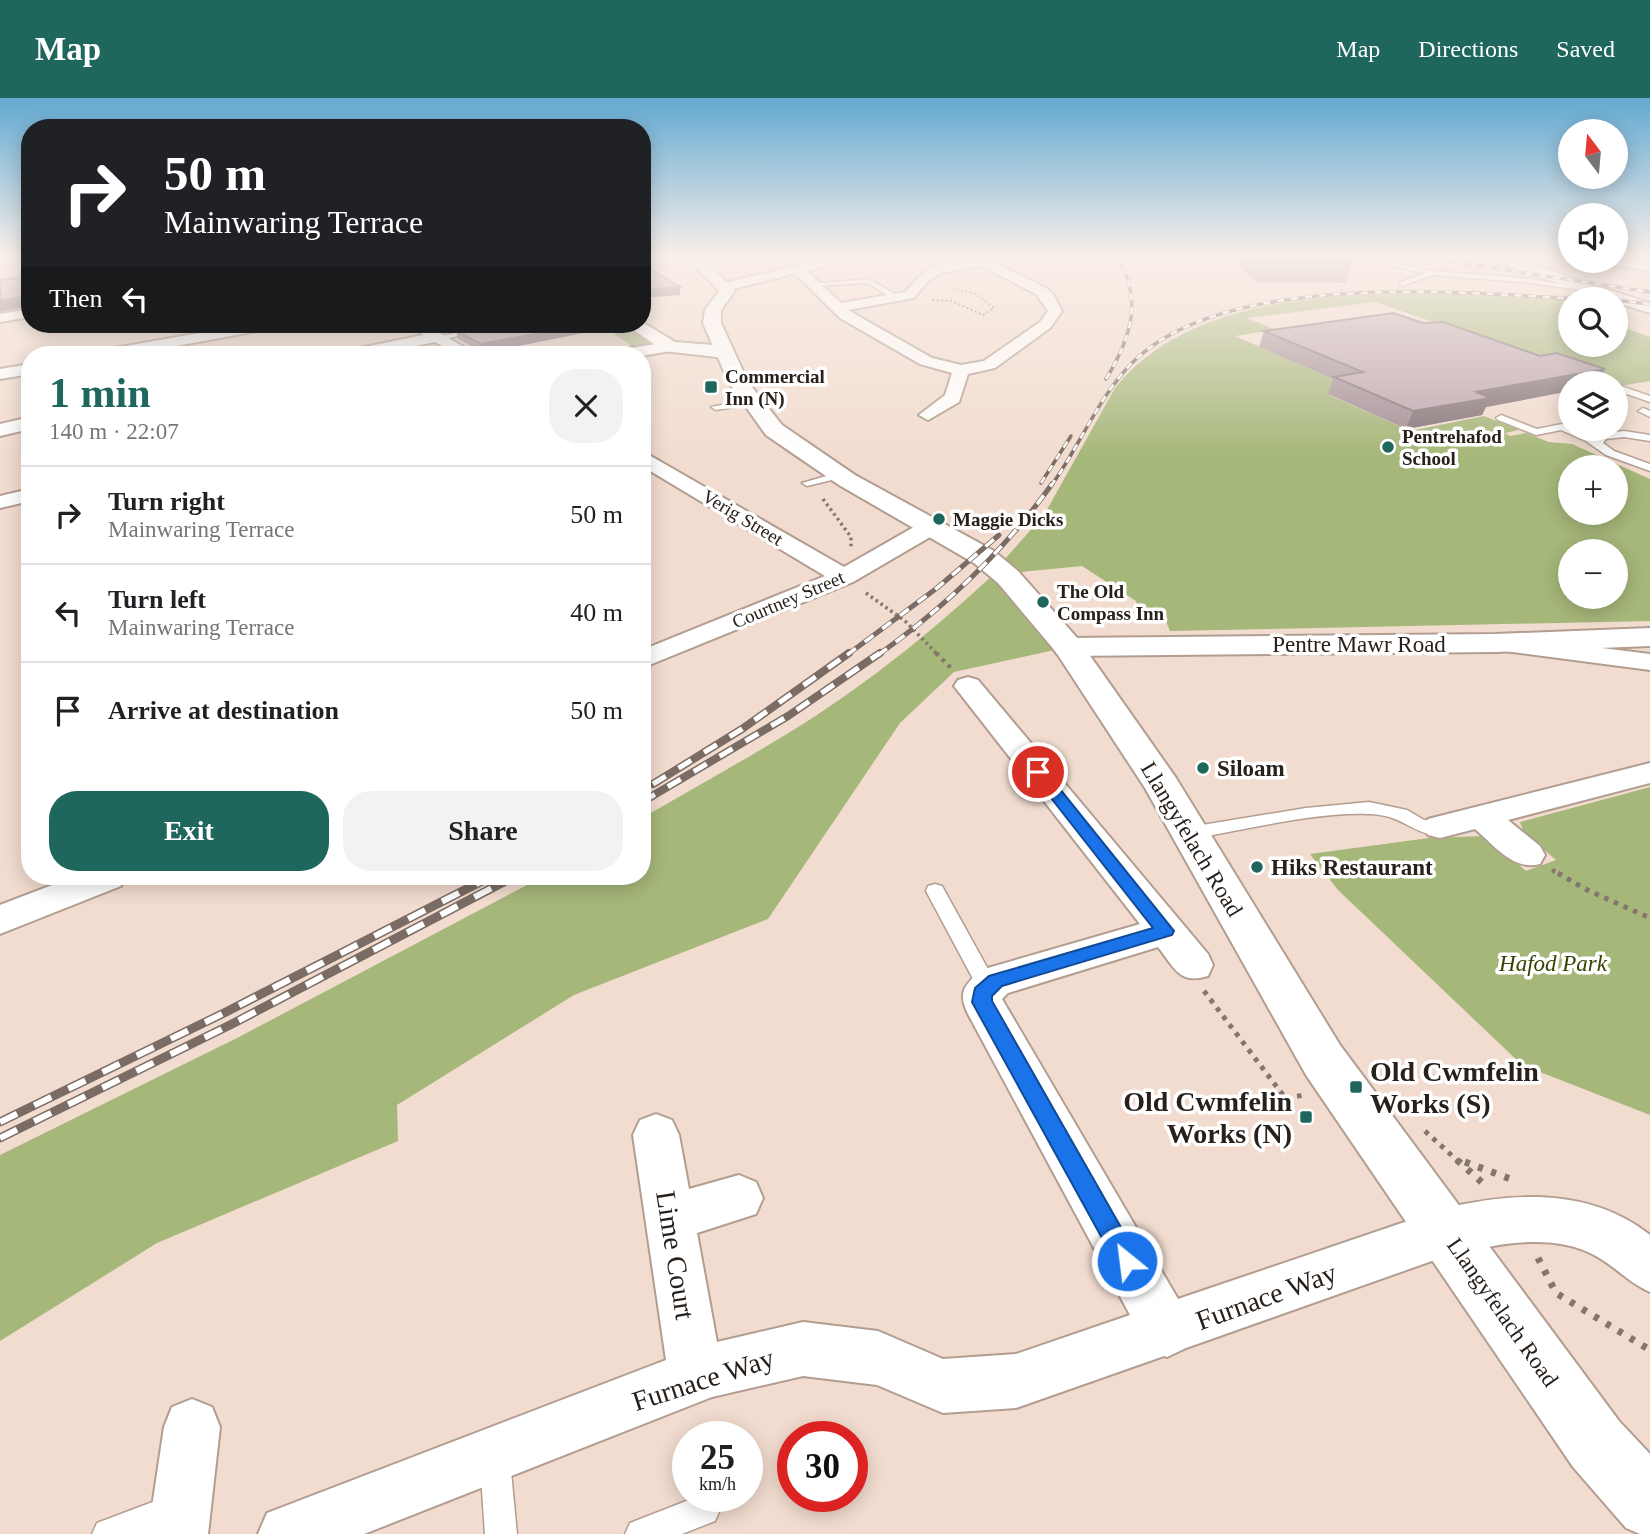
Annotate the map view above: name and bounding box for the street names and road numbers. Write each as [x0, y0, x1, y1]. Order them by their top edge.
street label: Verig Street [699, 485, 787, 550]
street label: Courtney Street [729, 566, 848, 633]
street label: Pentre Mawr Road [1272, 632, 1446, 657]
street label: Llangyfelach Road [1136, 758, 1248, 921]
street label: Lime Court [650, 1189, 701, 1322]
street label: Llangyfelach Road [1442, 1233, 1563, 1392]
street label: Furnace Way [1192, 1257, 1341, 1336]
street label: Furnace Way [628, 1342, 778, 1417]

